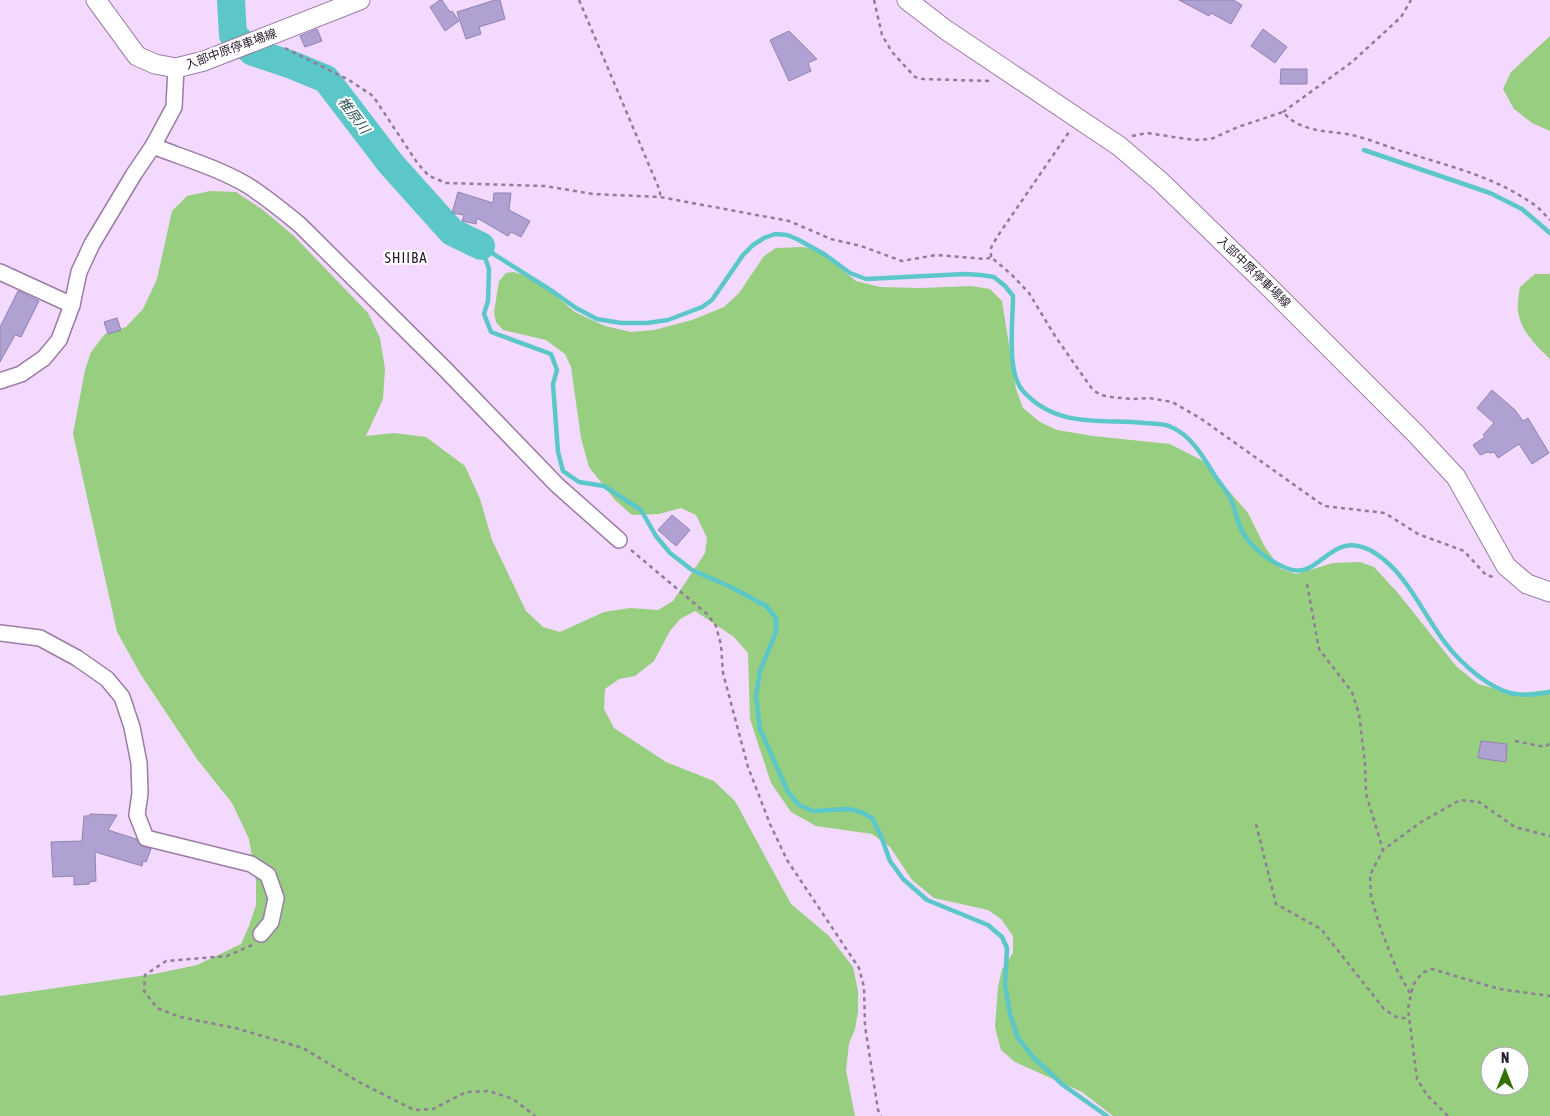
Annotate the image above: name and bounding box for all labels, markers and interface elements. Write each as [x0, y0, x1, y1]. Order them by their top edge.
street label: 入部中原停車場線 [183, 26, 279, 72]
water label: 椎原川 [335, 93, 374, 138]
street label: 入部中原停車場線 [1215, 234, 1293, 310]
district label: SHIIBA [384, 249, 428, 266]
north arrow [1480, 1046, 1530, 1096]
text: N [1501, 1050, 1509, 1066]

